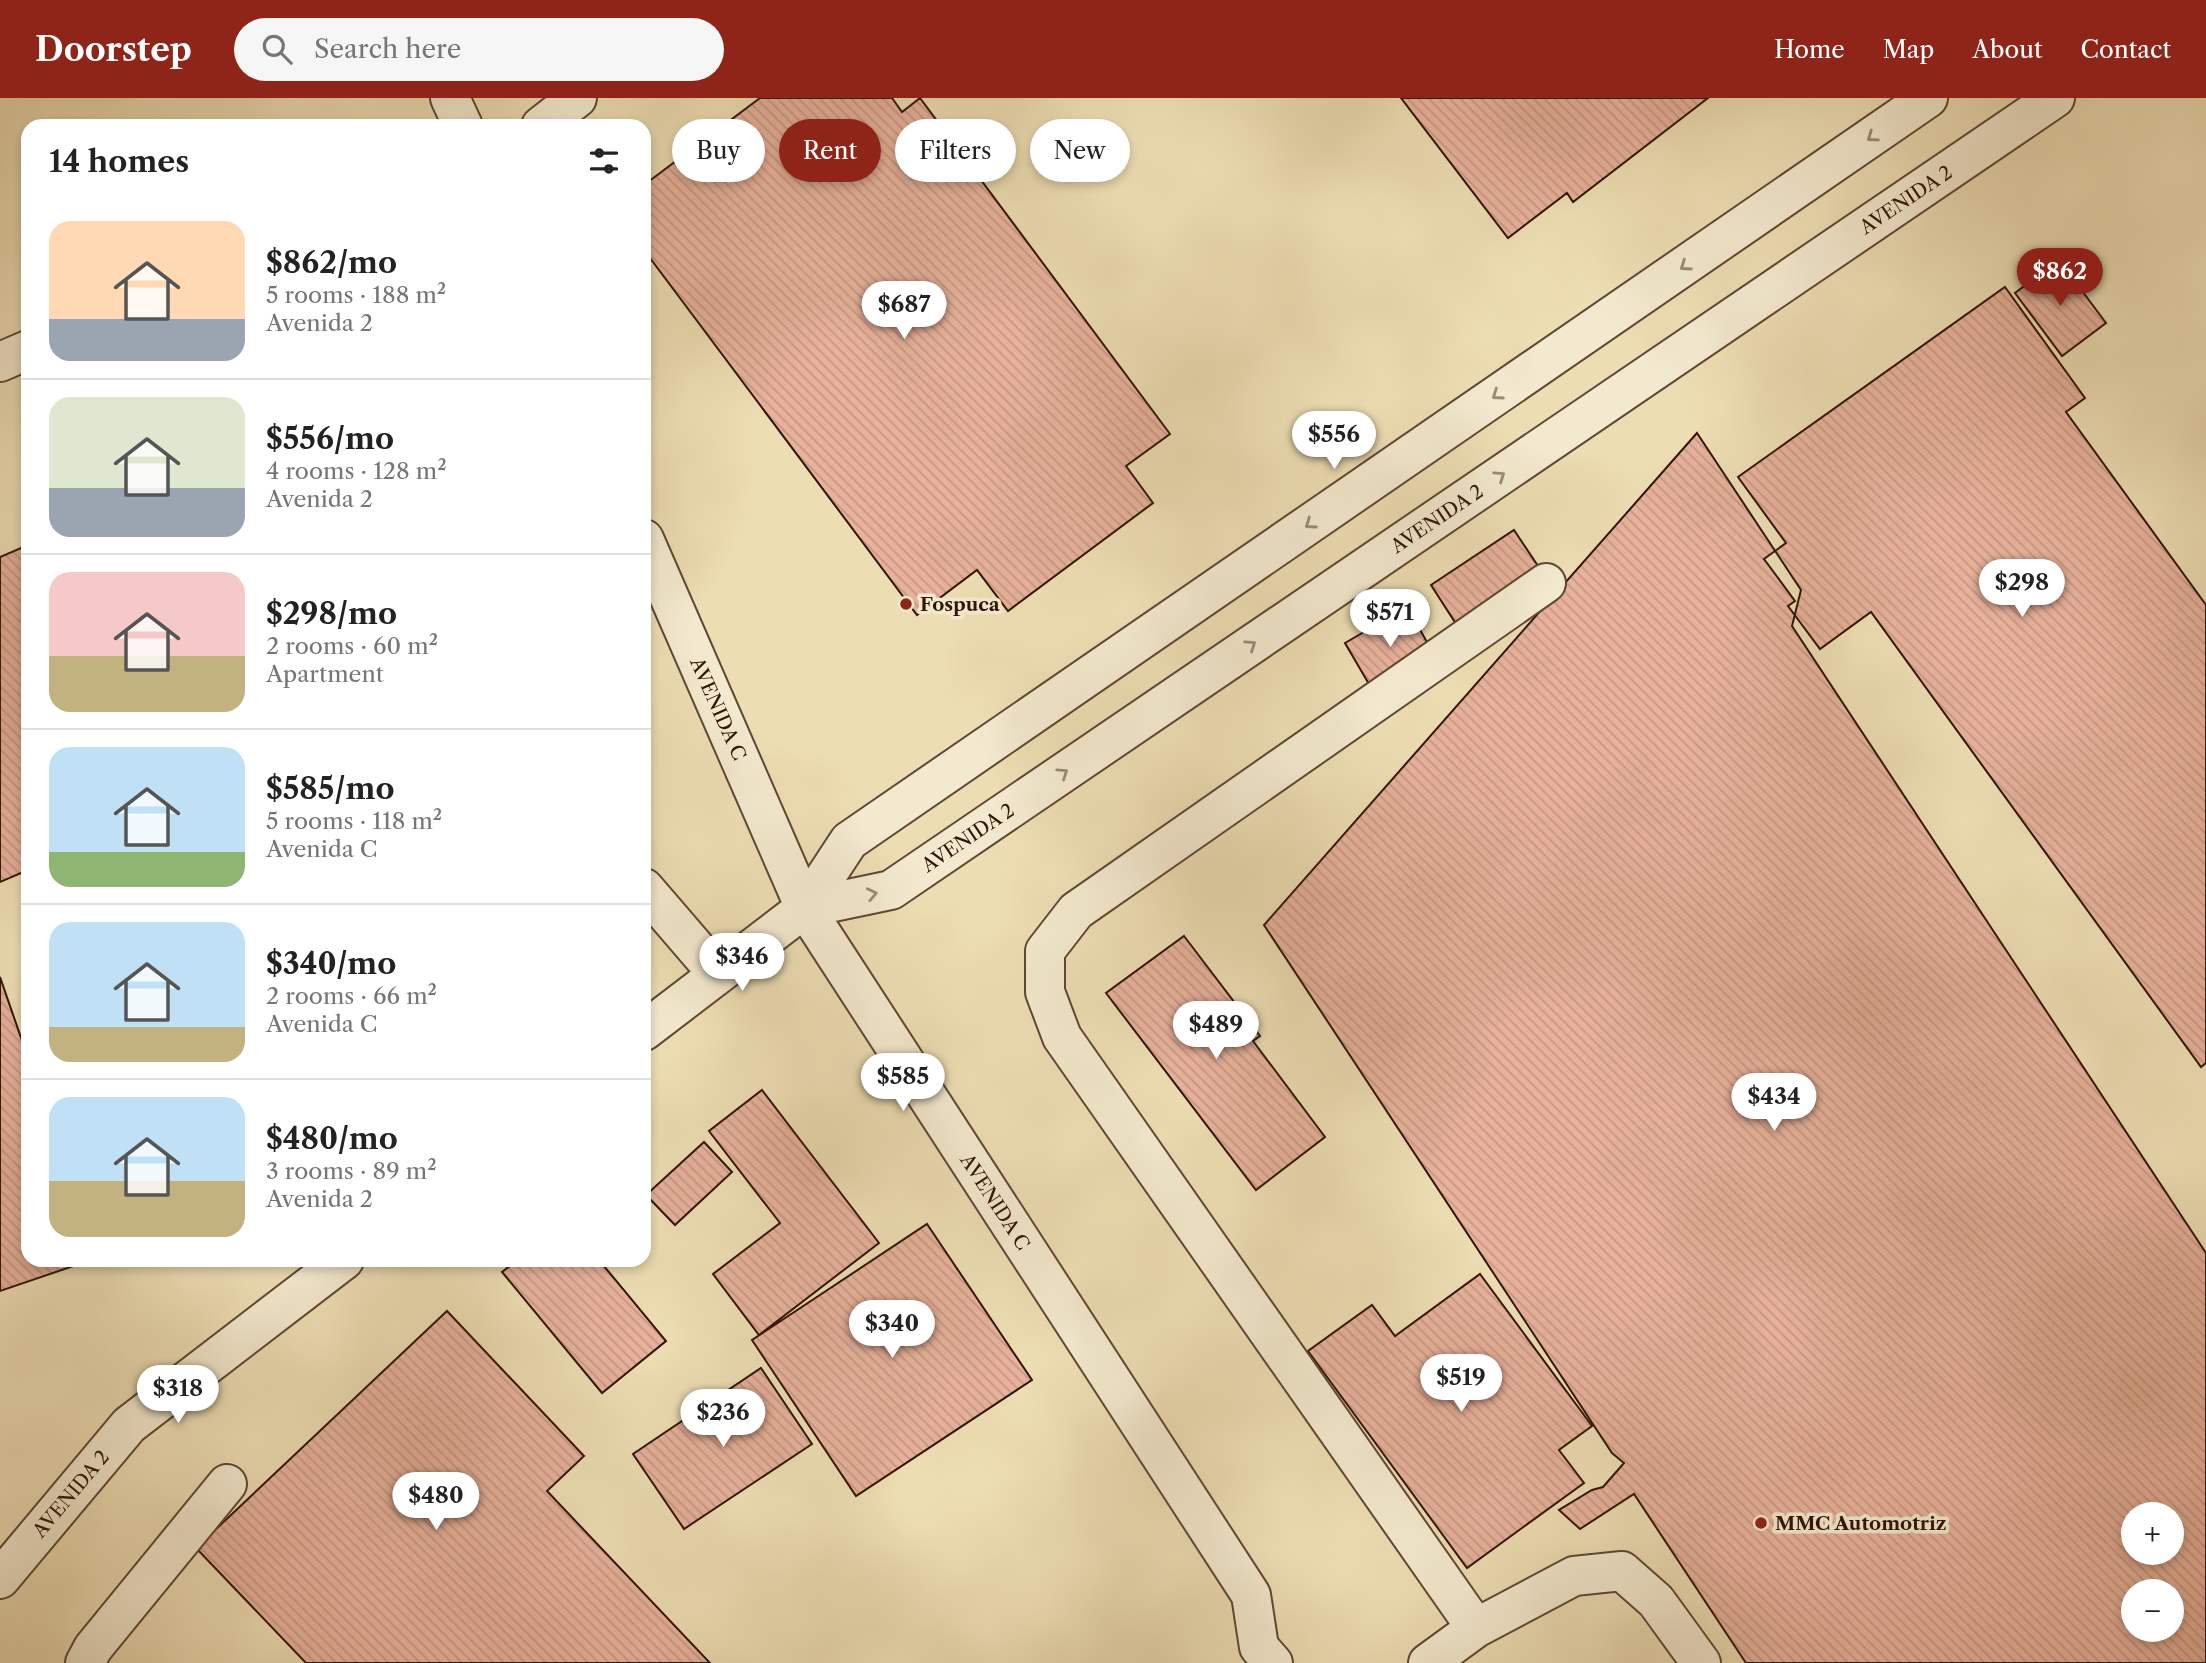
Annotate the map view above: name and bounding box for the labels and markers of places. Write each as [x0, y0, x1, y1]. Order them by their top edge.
pin: $862 [2019, 248, 2101, 308]
pin: $687 [863, 282, 945, 341]
pin: $556 [1293, 412, 1375, 471]
pin: $298 [1981, 560, 2063, 619]
pin: $571 [1349, 589, 1431, 649]
place label: Fospuca [920, 593, 1001, 616]
marker: Fospuca [898, 596, 914, 612]
pin: $346 [701, 934, 783, 993]
pin: $489 [1175, 1002, 1257, 1061]
pin: $585 [862, 1054, 944, 1113]
pin: $434 [1733, 1074, 1815, 1133]
pin: $340 [851, 1300, 933, 1360]
pin: $519 [1420, 1354, 1502, 1414]
pin: $318 [137, 1366, 219, 1425]
pin: $236 [682, 1390, 764, 1449]
pin: $480 [395, 1472, 477, 1532]
place label: MMC Automotriz [1775, 1512, 1947, 1535]
marker: MMC Automotriz [1753, 1515, 1769, 1531]

